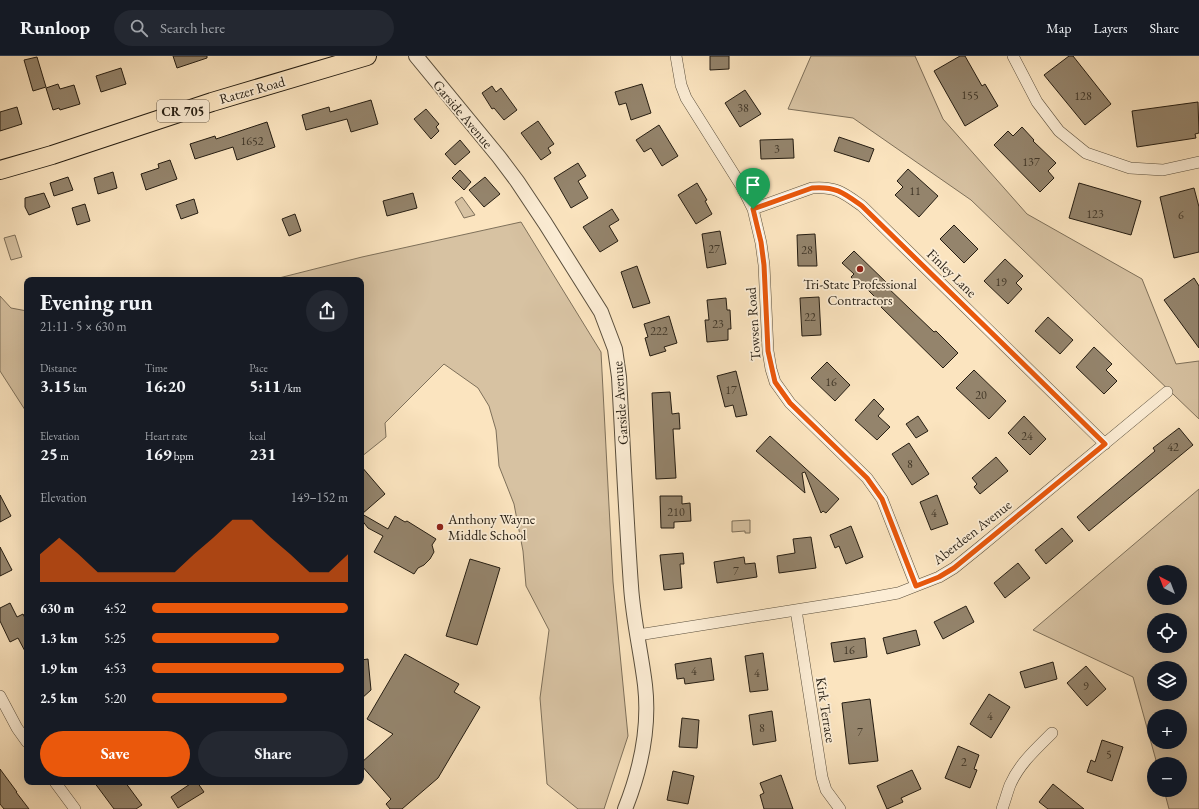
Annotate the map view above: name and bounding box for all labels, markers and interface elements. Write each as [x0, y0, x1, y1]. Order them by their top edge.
search box [114, 10, 394, 46]
text: Runloop [20, 15, 90, 40]
icon: search [128, 17, 150, 39]
text: Search here [160, 18, 225, 37]
text: Map [1046, 19, 1071, 37]
text: Layers [1093, 19, 1128, 37]
text: Share [1150, 19, 1179, 37]
street label: Ratzer Road [217, 72, 288, 108]
street label: Garside Avenue [429, 76, 497, 152]
house number: 155 [961, 87, 979, 103]
house number: 128 [1074, 88, 1092, 104]
road number: CR 705 [157, 100, 209, 122]
house number: 38 [737, 100, 749, 116]
house number: 1652 [240, 133, 264, 149]
house number: 3 [774, 141, 780, 157]
house number: 137 [1022, 154, 1040, 170]
pin [736, 168, 770, 209]
icon: arrive [742, 174, 764, 196]
house number: 11 [909, 183, 921, 199]
house number: 123 [1086, 206, 1104, 222]
house number: 6 [1178, 207, 1184, 223]
house number: 27 [708, 241, 720, 257]
house number: 28 [801, 242, 813, 258]
street label: Finley Lane [923, 245, 981, 302]
marker: Tri-State Professional Contractors [855, 264, 865, 274]
house number: 19 [995, 274, 1007, 290]
place label: Tri-State Professional Contractors [803, 275, 917, 309]
street label: Towsen Road [741, 286, 765, 361]
text: Evening run [40, 288, 153, 317]
button: share [306, 290, 348, 332]
house number: 22 [804, 309, 816, 325]
house number: 23 [712, 316, 724, 332]
text: 21:11 · 5 × 630 m [40, 318, 127, 335]
house number: 222 [650, 323, 668, 339]
street label: Garside Avenue [608, 360, 632, 446]
text: Distance [40, 361, 77, 375]
text: Time [145, 361, 168, 375]
text: Pace [249, 361, 268, 375]
house number: 16 [825, 374, 837, 390]
text: 3.15 [40, 375, 71, 397]
text: 16:20 [145, 375, 185, 397]
text: 5:11 [249, 375, 281, 397]
text: km [71, 381, 87, 395]
text: /km [281, 381, 301, 395]
house number: 17 [725, 382, 737, 398]
house number: 20 [975, 387, 987, 403]
house number: 24 [1021, 428, 1033, 444]
text: Elevation [40, 429, 80, 443]
text: Heart rate [145, 429, 187, 443]
text: kcal [249, 429, 266, 443]
house number: 42 [1167, 439, 1179, 455]
text: 25 [40, 443, 58, 465]
text: 169 [145, 443, 172, 465]
text: 231 [249, 443, 276, 465]
text: m [58, 449, 69, 463]
text: bpm [172, 449, 194, 463]
house number: 8 [907, 456, 913, 472]
text: Elevation [40, 489, 87, 506]
text: 149–152 m [291, 489, 348, 506]
street label: Aberdeen Avenue [928, 495, 1015, 569]
house number: 210 [667, 504, 685, 520]
house number: 4 [931, 505, 937, 521]
place label: Anthony Wayne Middle School [447, 510, 536, 544]
marker: Anthony Wayne Middle School [435, 522, 445, 532]
house number: 7 [733, 563, 739, 579]
north arrow [1147, 565, 1187, 605]
map controls [1147, 565, 1187, 797]
text: 630 m [40, 600, 74, 617]
text: 4:52 [104, 600, 126, 617]
button: locate [1147, 613, 1187, 653]
text: 1.3 km [40, 630, 78, 647]
text: 5:25 [104, 630, 126, 647]
house number: 16 [843, 642, 855, 658]
text: 1.9 km [40, 660, 78, 677]
text: 4:53 [104, 660, 126, 677]
button: layers [1147, 661, 1187, 701]
house number: 4 [691, 663, 697, 679]
house number: 4 [754, 665, 760, 681]
street label: Kirk Terrace [812, 676, 840, 745]
house number: 9 [1083, 678, 1089, 694]
text: 2.5 km [40, 690, 78, 707]
text: 5:20 [104, 690, 126, 707]
house number: 4 [987, 708, 993, 724]
button: + [1147, 709, 1187, 749]
house number: 8 [759, 720, 765, 736]
house number: 7 [857, 724, 863, 740]
button: Save [40, 731, 190, 777]
button: Share [198, 731, 348, 777]
house number: 5 [1106, 746, 1112, 762]
house number: 2 [961, 754, 967, 770]
button: − [1147, 757, 1187, 797]

